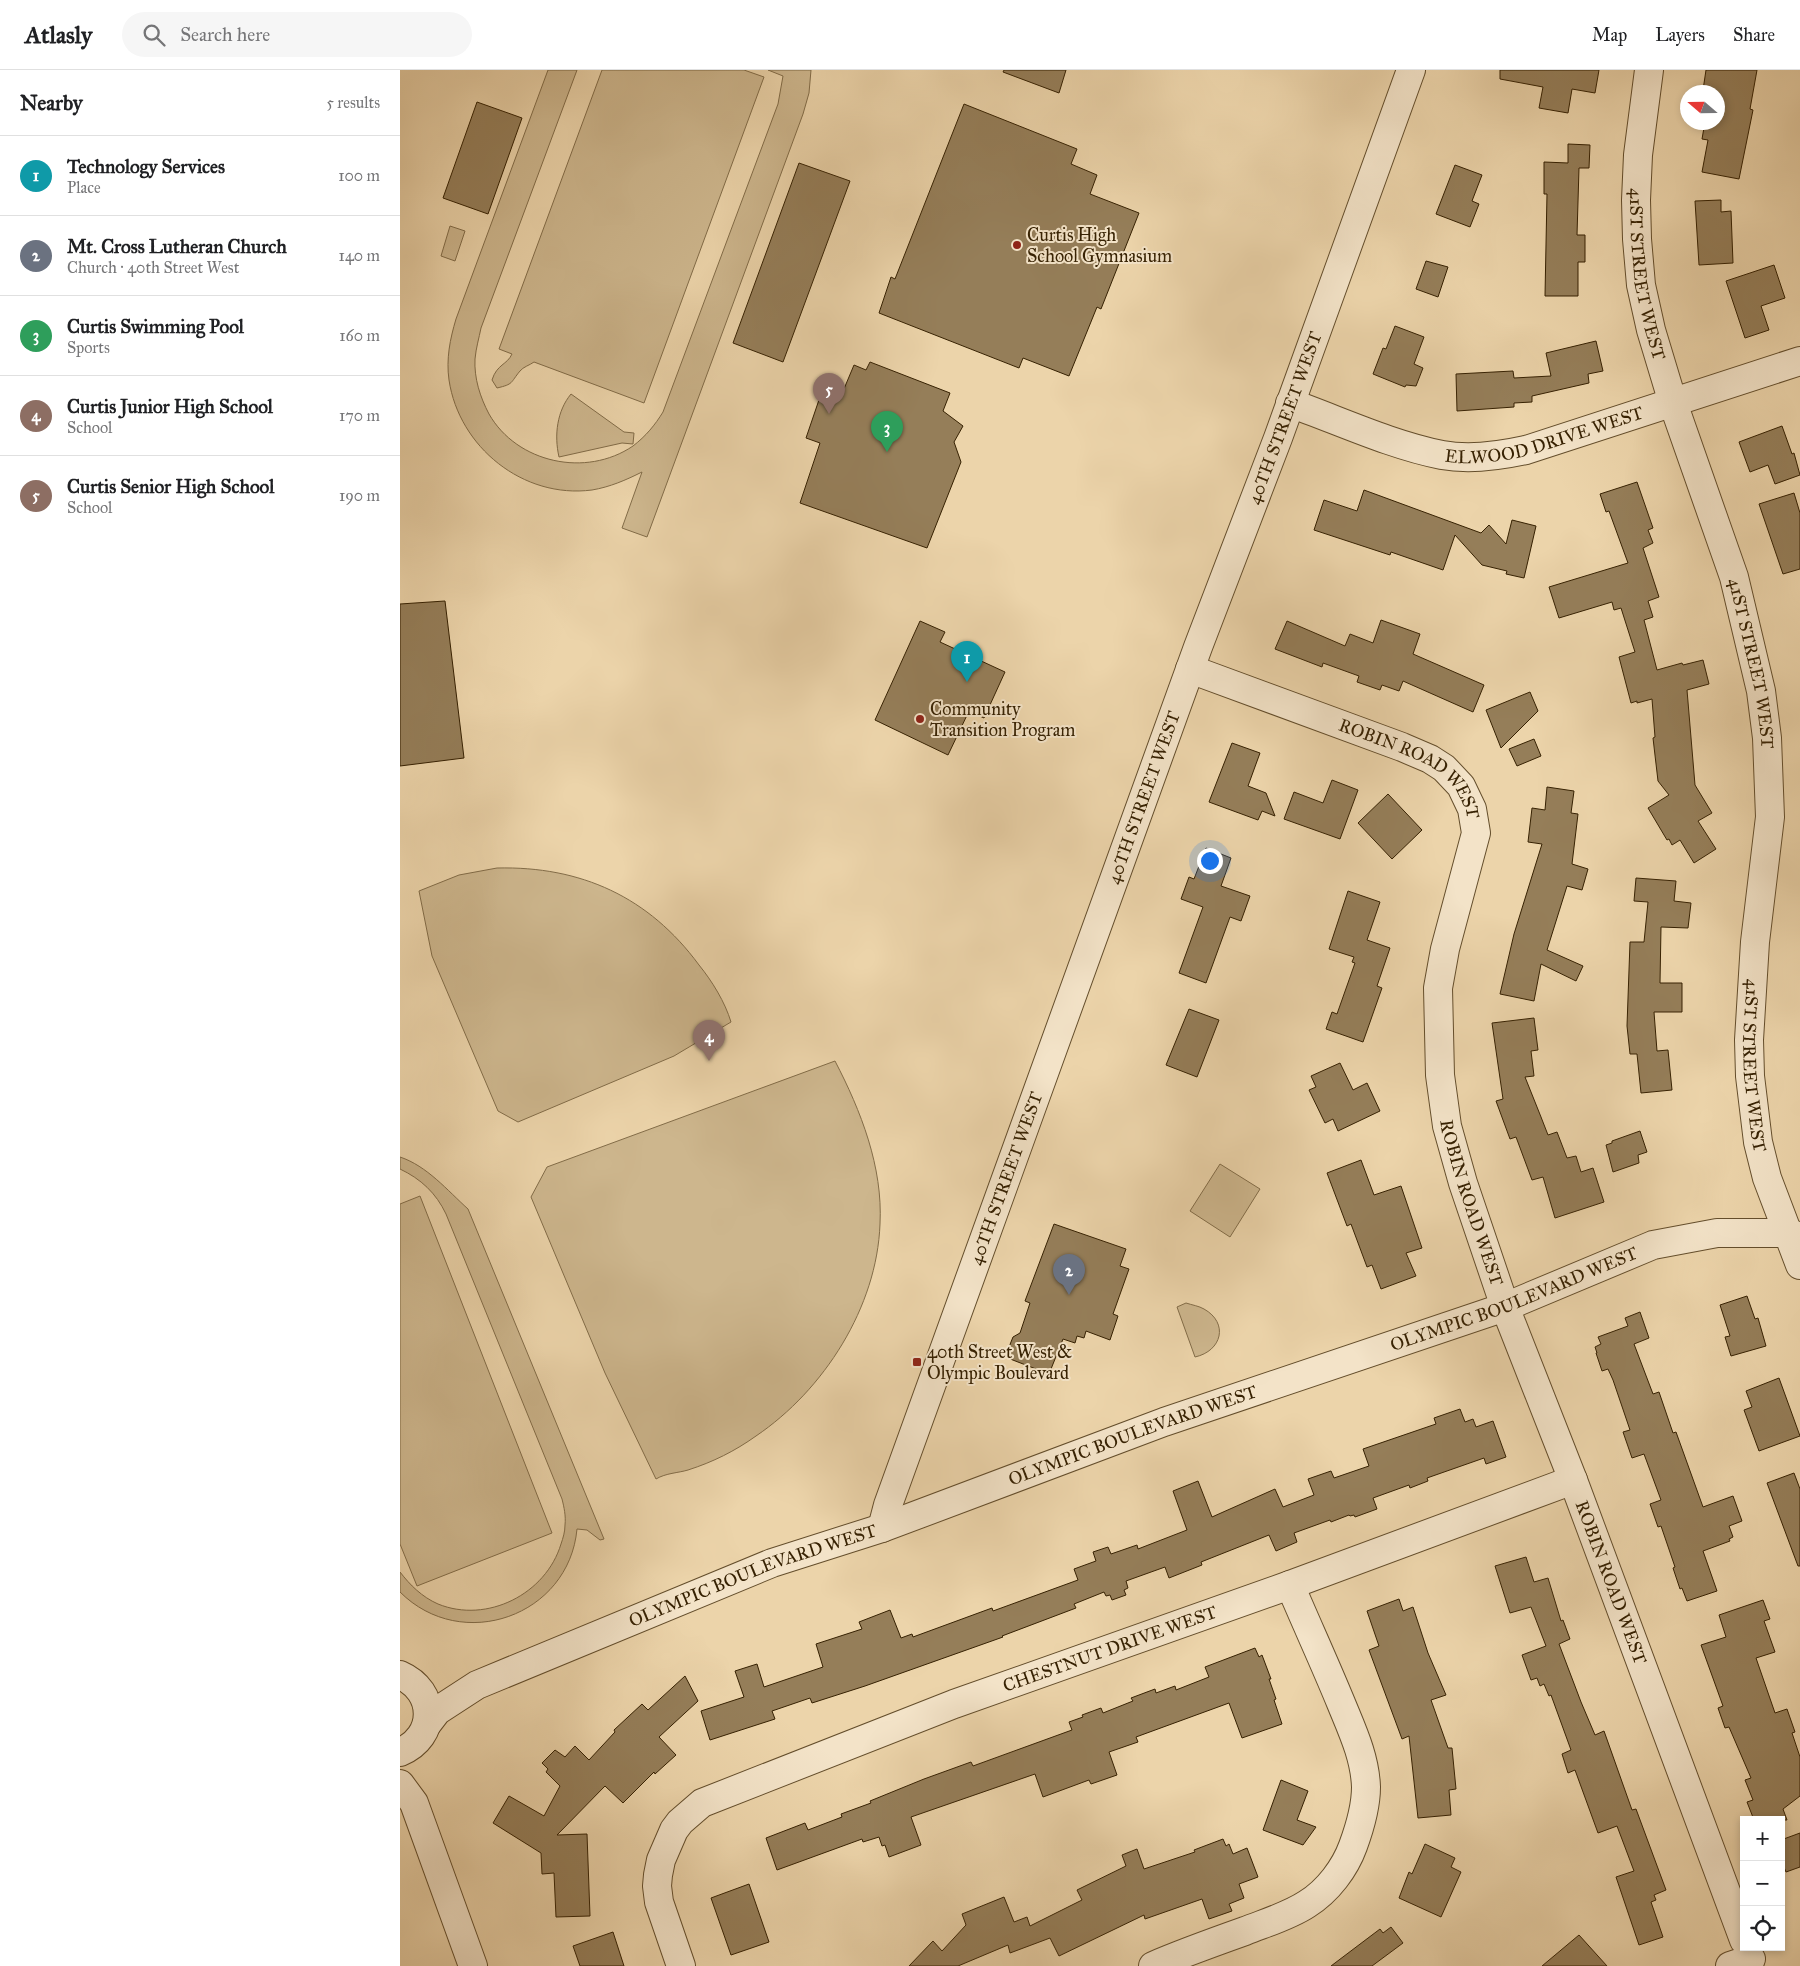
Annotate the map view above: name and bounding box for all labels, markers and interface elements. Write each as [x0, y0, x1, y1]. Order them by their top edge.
search box [122, 12, 472, 57]
text: Atlasly [25, 20, 92, 50]
icon: search [140, 21, 168, 49]
text: Search here [180, 23, 270, 46]
text: Map [1592, 24, 1627, 46]
text: Layers [1655, 24, 1705, 46]
text: Share [1733, 24, 1775, 46]
north arrow [1680, 85, 1725, 130]
text: Nearby [20, 90, 83, 116]
text: 5 results [326, 93, 380, 112]
text: Technology Services [67, 155, 225, 178]
text: 1 [33, 166, 39, 185]
text: 100 m [338, 166, 380, 185]
text: Place [67, 178, 101, 197]
street label: 41ST STREET WEST [1625, 188, 1670, 363]
place label: Curtis High School Gymnasium [1027, 224, 1172, 267]
text: Mt. Cross Lutheran Church [67, 235, 287, 258]
marker: Curtis High School Gymnasium [1011, 239, 1023, 251]
text: 2 [32, 246, 40, 265]
text: 140 m [339, 246, 380, 265]
text: Church · 40th Street West [67, 258, 239, 277]
text: Curtis Swimming Pool [67, 315, 244, 338]
text: 3 [33, 326, 39, 345]
text: 160 m [339, 326, 380, 345]
street label: 40TH STREET WEST [1243, 329, 1327, 507]
text: Sports [67, 338, 110, 357]
pin: 5 [813, 373, 845, 414]
text: Curtis Junior High School [67, 395, 273, 418]
street label: ELWOOD DRIVE WEST [1444, 402, 1646, 468]
text: 4 [32, 406, 40, 425]
text: 170 m [339, 406, 380, 425]
pin: 3 [871, 411, 903, 452]
text: School [67, 418, 112, 437]
text: Curtis Senior High School [67, 475, 274, 498]
text: 5 [32, 486, 40, 505]
text: 190 m [339, 486, 380, 505]
text: School [67, 498, 112, 517]
street label: 41ST STREET WEST [1724, 576, 1778, 749]
pin: 1 [951, 641, 983, 682]
place label: Community Transition Program [930, 698, 1075, 742]
street label: 40TH STREET WEST [1102, 708, 1185, 887]
marker: Community Transition Program [914, 713, 926, 725]
street label: ROBIN ROAD WEST [1336, 714, 1484, 820]
your location [1197, 848, 1223, 874]
street label: 41ST STREET WEST [1738, 978, 1771, 1154]
pin: 4 [693, 1020, 725, 1061]
street label: 40TH STREET WEST [965, 1089, 1047, 1268]
street label: ROBIN ROAD WEST [1435, 1118, 1508, 1288]
street label: OLYMPIC BOULEVARD WEST [1387, 1242, 1641, 1356]
pin: 2 [1053, 1254, 1085, 1295]
place label: 40th Street West & Olympic Boulevard [927, 1341, 1072, 1384]
marker: 40th Street West & Olympic Boulevard [911, 1356, 923, 1368]
street label: OLYMPIC BOULEVARD WEST [1005, 1380, 1260, 1491]
street label: ROBIN ROAD WEST [1571, 1497, 1652, 1667]
street label: OLYMPIC BOULEVARD WEST [626, 1519, 879, 1632]
street label: CHESTNUT DRIVE WEST [1000, 1601, 1220, 1697]
map controls [1740, 1816, 1785, 1951]
button: + [1740, 1816, 1785, 1861]
button: − [1740, 1861, 1785, 1906]
button: locate [1740, 1906, 1785, 1951]

